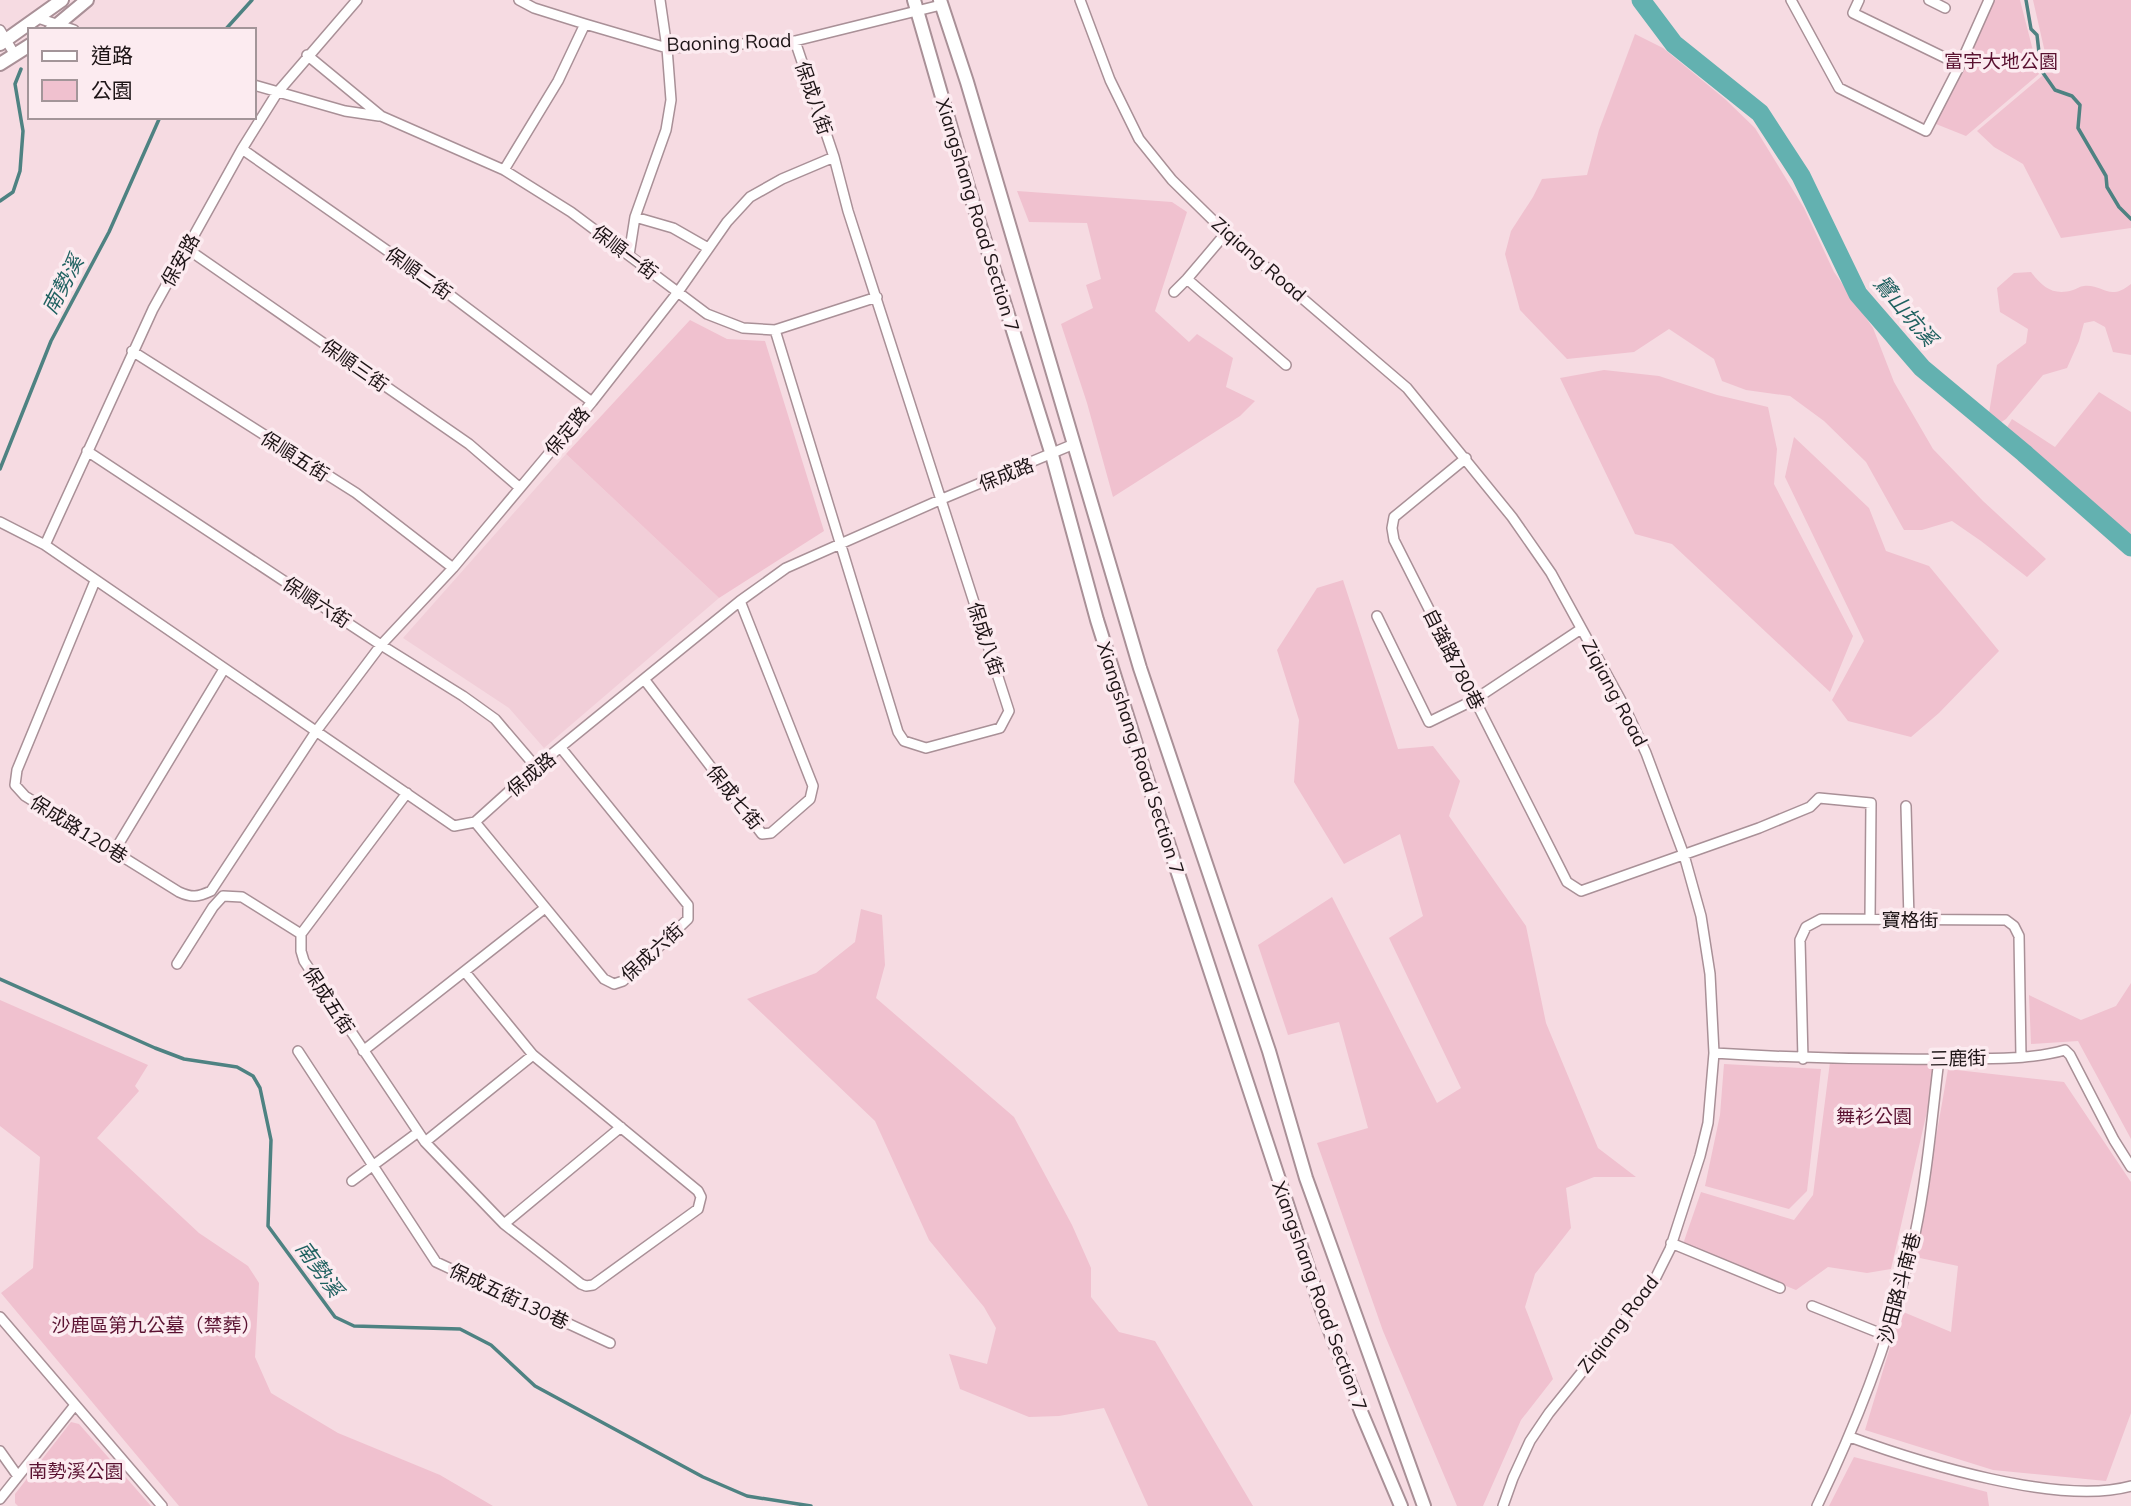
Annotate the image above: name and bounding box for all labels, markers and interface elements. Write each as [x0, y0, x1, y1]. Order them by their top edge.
legend [28, 28, 256, 119]
street label: Baoning Road [666, 28, 792, 56]
text: 道路 [91, 42, 133, 68]
park label: 富宇大地公園 [1944, 49, 2058, 73]
street label: 保成八街 [790, 58, 838, 138]
text: 公園 [91, 77, 133, 103]
street label: Xiangshang Road Section 7 [931, 95, 1025, 335]
street label: Ziqiang Road [1207, 211, 1311, 307]
street label: 保順一街 [587, 220, 663, 284]
street label: 保安路 [156, 229, 204, 291]
street label: 保順二街 [381, 241, 457, 305]
water label: 南勢溪 [36, 248, 90, 318]
water label: 鷺山坑溪 [1869, 270, 1945, 353]
street label: 保順三街 [317, 333, 393, 397]
street label: 保定路 [539, 401, 595, 461]
street label: 保順五街 [256, 426, 334, 486]
street label: 保成路 [975, 452, 1037, 496]
street label: 保順六街 [279, 571, 355, 633]
street label: 保成八街 [963, 599, 1009, 679]
street label: 自強路780巷 [1418, 604, 1490, 714]
street label: Ziqiang Road [1577, 636, 1653, 750]
street label: Xiangshang Road Section 7 [1092, 639, 1190, 877]
street label: 保成路 [501, 746, 561, 802]
street label: 保成七街 [702, 760, 768, 834]
street label: 保成路120巷 [26, 790, 132, 868]
street label: 寶格街 [1881, 908, 1939, 932]
street label: 保成六街 [616, 918, 688, 986]
street label: 保成五街 [298, 962, 360, 1038]
street label: 三鹿街 [1929, 1046, 1987, 1070]
park label: 舞衫公園 [1836, 1104, 1912, 1128]
street label: Xiangshang Road Section 7 [1267, 1178, 1373, 1414]
street label: 沙田路斗南巷 [1873, 1230, 1925, 1346]
water label: 南勢溪 [291, 1235, 351, 1304]
street label: 保成五街130巷 [445, 1258, 573, 1334]
street label: Ziqiang Road [1572, 1270, 1664, 1378]
park label: 沙鹿區第九公墓（禁葬） [51, 1313, 261, 1337]
park label: 南勢溪公園 [28, 1459, 124, 1483]

